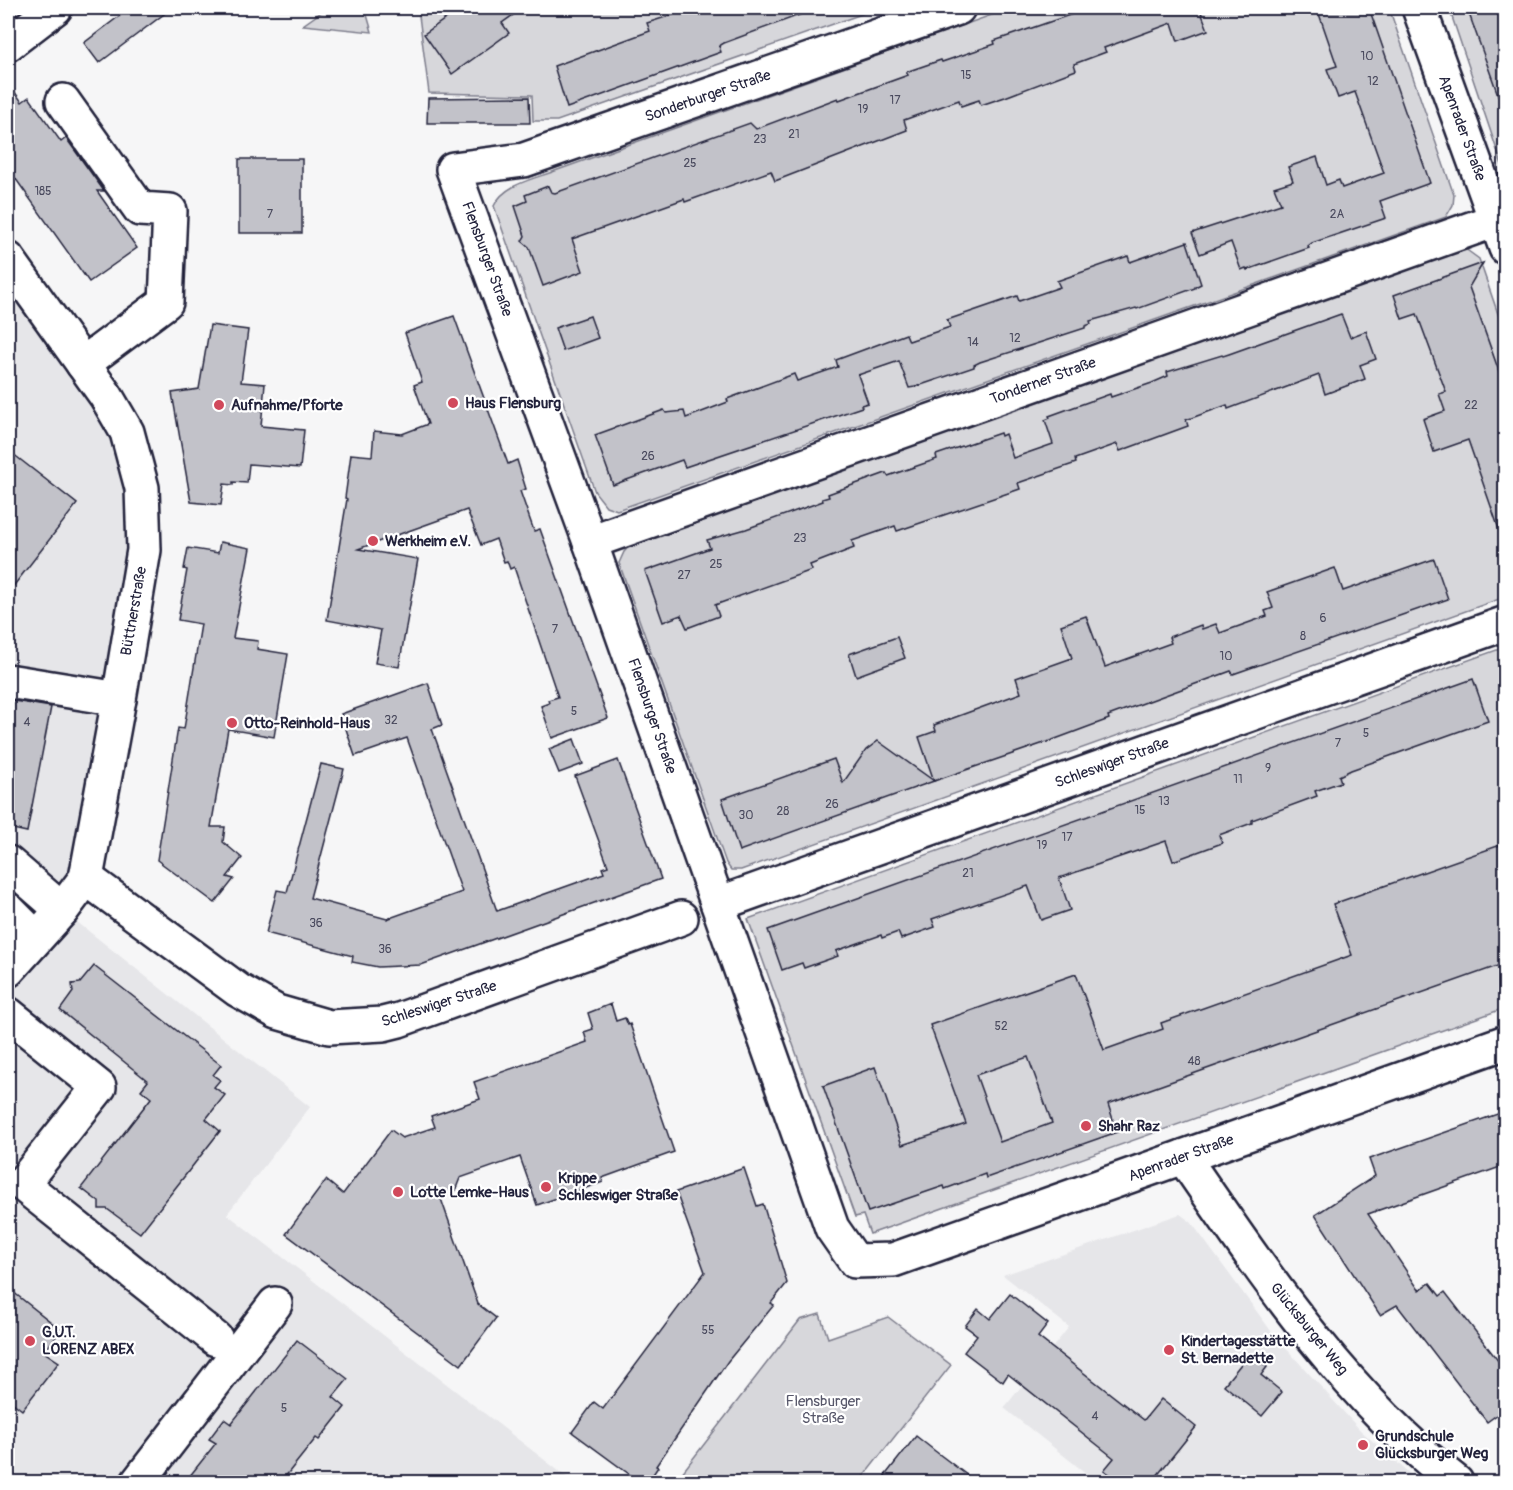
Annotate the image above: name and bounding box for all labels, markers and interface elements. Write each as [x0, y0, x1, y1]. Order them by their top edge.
house number: 10 [1361, 49, 1373, 64]
street label: Sonderburger Straße [643, 65, 774, 126]
house number: 15 [960, 68, 972, 83]
street label: Apenrader Straße [1434, 73, 1490, 184]
house number: 12 [1367, 74, 1379, 89]
house number: 17 [889, 93, 901, 108]
house number: 19 [858, 102, 868, 117]
house number: 21 [788, 127, 800, 142]
house number: 23 [753, 132, 767, 147]
house number: 25 [683, 156, 697, 171]
house number: 185 [34, 184, 52, 199]
street label: Flensburger Straße [457, 199, 517, 320]
house number: 7 [267, 207, 274, 222]
house number: 2A [1330, 207, 1344, 222]
house number: 12 [1009, 331, 1021, 346]
house number: 14 [967, 335, 979, 350]
street label: Tonderner Straße [987, 353, 1099, 409]
place label: Haus Flensburg [465, 394, 562, 413]
place label: Aufnahme/Pforte [231, 396, 343, 415]
marker: Haus Flensburg [446, 396, 460, 410]
marker: Aufnahme/Pforte [212, 398, 226, 412]
house number: 22 [1464, 398, 1478, 413]
house number: 26 [641, 449, 655, 464]
house number: 23 [793, 531, 807, 546]
place label: Werkheim e.V. [385, 532, 471, 551]
marker: Werkheim e.V. [366, 534, 380, 548]
house number: 25 [709, 557, 723, 572]
street label: Büttnerstraße [117, 564, 151, 657]
house number: 27 [677, 568, 691, 583]
house number: 6 [1320, 611, 1327, 626]
house number: 7 [552, 622, 559, 637]
house number: 8 [1300, 629, 1306, 644]
house number: 10 [1220, 649, 1232, 664]
street label: Flensburger Straße [623, 656, 681, 777]
house number: 5 [571, 704, 577, 719]
house number: 32 [384, 713, 398, 728]
place label: Otto-Reinhold-Haus [244, 714, 370, 733]
house number: 4 [24, 715, 31, 730]
marker: Otto-Reinhold-Haus [225, 716, 239, 730]
house number: 5 [1363, 726, 1369, 741]
street label: Schleswiger Straße [1052, 733, 1172, 792]
house number: 7 [1335, 736, 1342, 751]
house number: 9 [1265, 761, 1271, 776]
house number: 11 [1233, 772, 1243, 787]
house number: 13 [1158, 794, 1170, 809]
house number: 26 [825, 797, 839, 812]
house number: 15 [1134, 803, 1146, 818]
house number: 28 [777, 804, 789, 819]
house number: 30 [739, 808, 753, 823]
house number: 17 [1061, 830, 1073, 845]
house number: 19 [1037, 838, 1047, 853]
house number: 21 [962, 866, 974, 881]
house number: 36 [309, 916, 323, 931]
house number: 36 [378, 942, 392, 957]
street label: Schleswiger Straße [379, 976, 500, 1032]
house number: 52 [994, 1019, 1008, 1034]
house number: 48 [1187, 1054, 1201, 1069]
place label: Shahr Raz [1098, 1117, 1160, 1136]
marker: Shahr Raz [1079, 1119, 1093, 1133]
street label: Apenrader Straße [1126, 1130, 1237, 1186]
place label: Krippe Schleswiger Straße [558, 1169, 679, 1205]
marker: Krippe Schleswiger Straße [539, 1180, 553, 1194]
place label: Lotte Lemke-Haus [410, 1183, 529, 1202]
marker: Lotte Lemke-Haus [391, 1185, 405, 1199]
street label: Glücksburger Weg [1266, 1279, 1352, 1379]
place label: G.U.T. LORENZ ABEX [42, 1323, 135, 1359]
house number: 55 [701, 1323, 715, 1338]
place label: Kindertagesstätte St. Bernadette [1181, 1332, 1296, 1368]
marker: G.U.T. LORENZ ABEX [23, 1334, 37, 1348]
marker: Kindertagesstätte St. Bernadette [1162, 1343, 1176, 1357]
park label: Flensburger Straße [785, 1392, 861, 1428]
house number: 5 [281, 1401, 287, 1416]
house number: 4 [1092, 1409, 1099, 1424]
place label: Grundschule Glücksburger Weg [1375, 1427, 1489, 1463]
marker: Grundschule Glücksburger Weg [1356, 1438, 1370, 1452]

